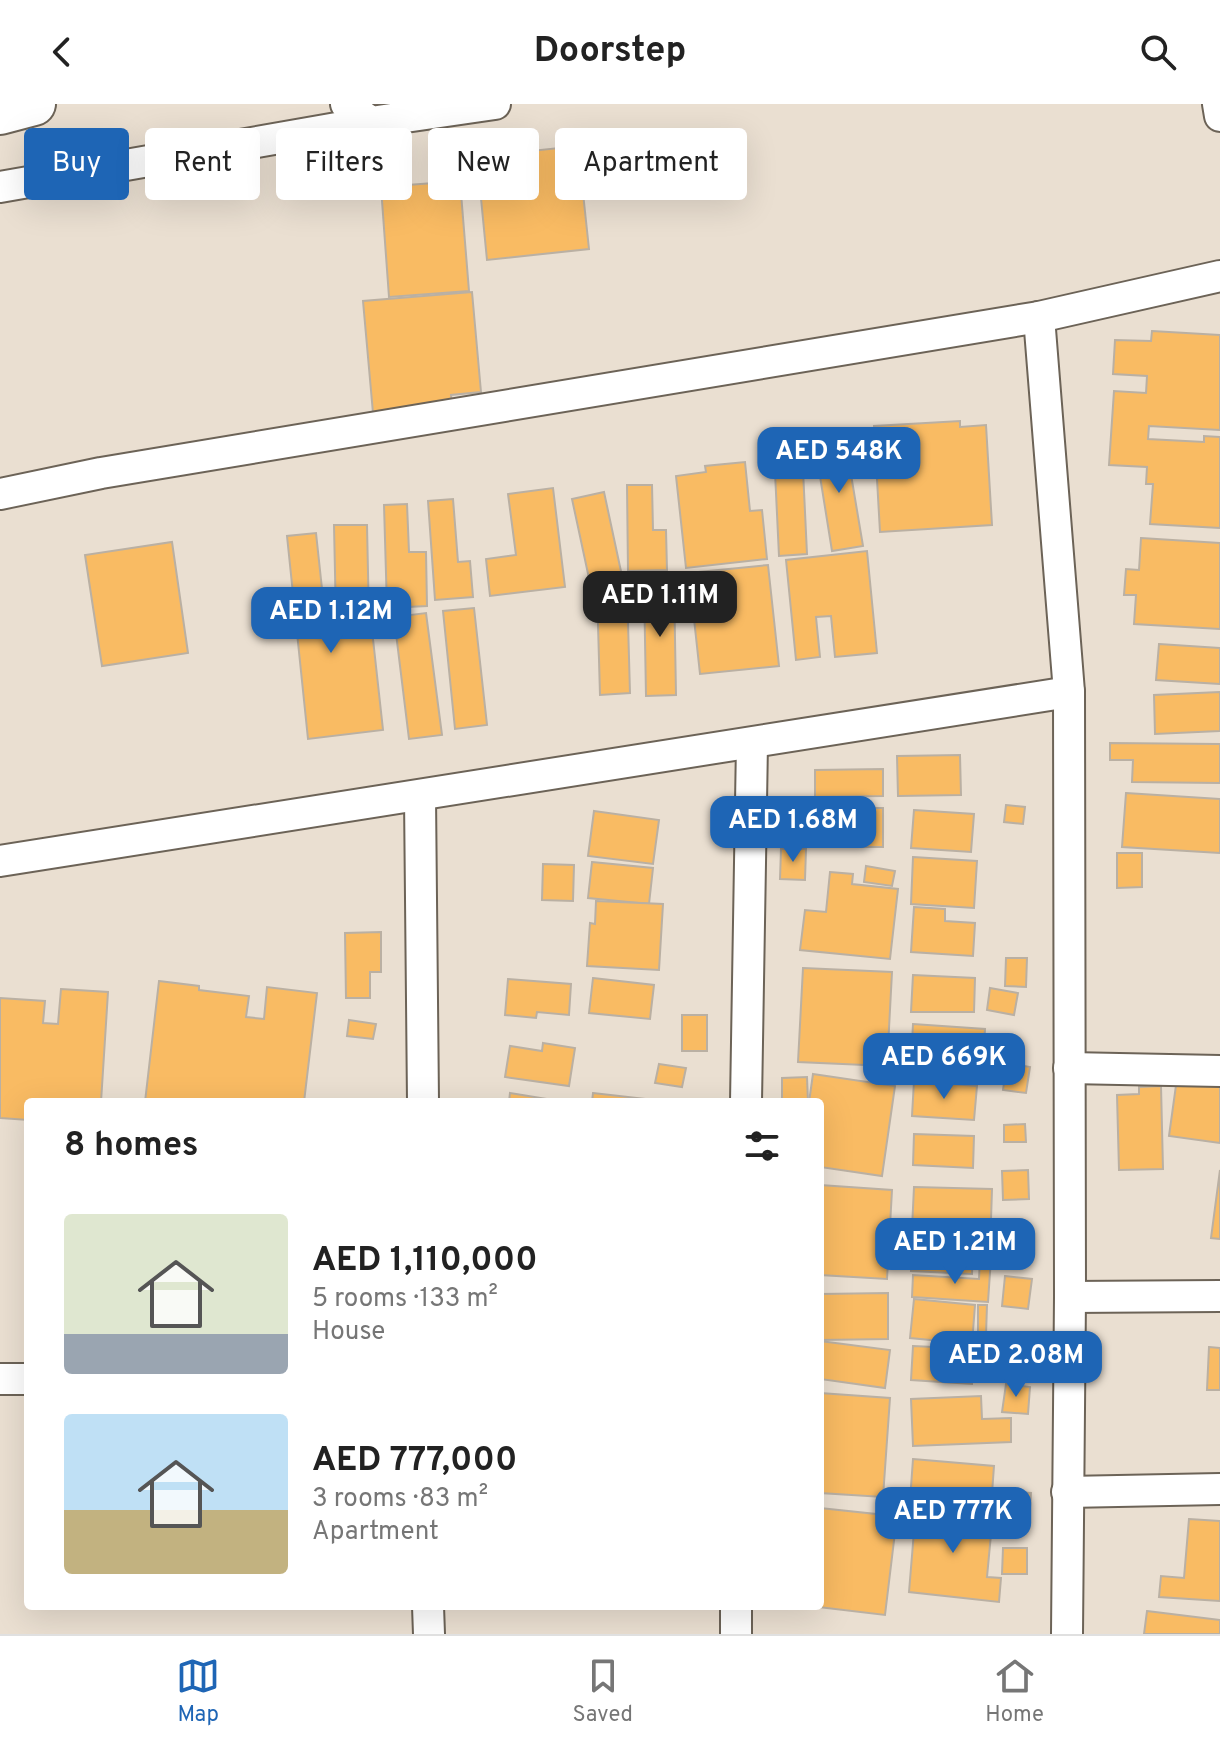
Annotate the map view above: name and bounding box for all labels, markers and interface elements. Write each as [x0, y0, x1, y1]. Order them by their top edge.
text: Doorstep [534, 29, 686, 75]
icon: back [40, 30, 84, 74]
icon: search [1136, 30, 1180, 74]
chip: Buy [24, 128, 129, 200]
chip: Rent [145, 128, 260, 200]
chip: Filters [276, 128, 412, 200]
chip: New [428, 128, 539, 200]
chip: Apartment [555, 128, 747, 200]
pin: AED 548K [756, 427, 922, 495]
text: AED 548K [775, 436, 903, 469]
pin: AED 1.11M [568, 571, 752, 639]
text: AED 1.11M [601, 580, 719, 613]
pin: AED 1.12M [239, 587, 423, 655]
text: AED 1.12M [269, 596, 393, 629]
pin: AED 1.68M [701, 796, 885, 864]
text: AED 1.68M [728, 805, 858, 838]
pin: AED 669K [861, 1033, 1027, 1101]
text: AED 669K [881, 1042, 1007, 1075]
icon: filters [740, 1124, 784, 1168]
text: 8 homes [64, 1125, 198, 1168]
pin: AED 1.21M [863, 1218, 1047, 1286]
text: AED 1.21M [893, 1227, 1017, 1260]
text: AED 1,110,000 [312, 1240, 538, 1283]
icon: home [128, 1246, 224, 1342]
text: 5 rooms · 133 m² [312, 1283, 498, 1316]
text: House [312, 1316, 385, 1349]
pin: AED 2.08M [924, 1331, 1108, 1399]
text: AED 2.08M [948, 1340, 1084, 1373]
text: AED 777,000 [312, 1440, 517, 1483]
icon: home [128, 1446, 224, 1542]
text: 3 rooms · 83 m² [312, 1483, 488, 1516]
pin: AED 777K [870, 1487, 1036, 1555]
text: AED 777K [893, 1496, 1013, 1529]
text: Apartment [312, 1516, 439, 1549]
tab: Map [176, 1654, 220, 1729]
tab: Saved [573, 1654, 633, 1729]
tab: Home [985, 1654, 1044, 1729]

